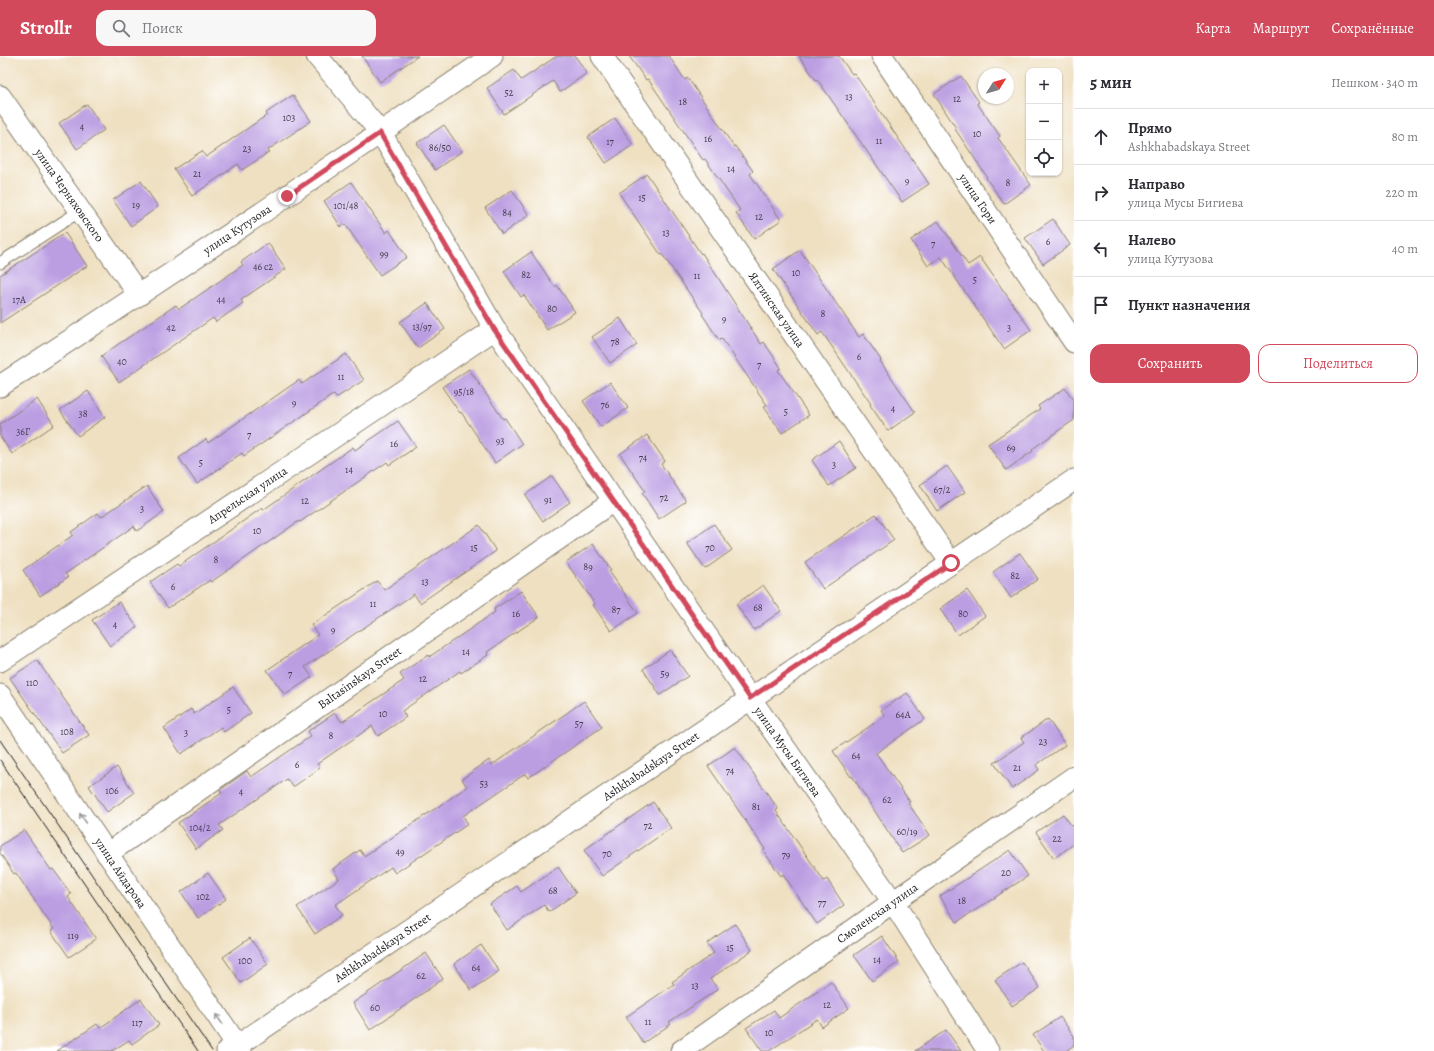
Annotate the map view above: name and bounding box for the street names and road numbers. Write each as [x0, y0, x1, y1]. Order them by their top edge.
street label: улица Черняховского [31, 145, 107, 245]
street label: улица Гори [955, 170, 1001, 227]
street label: улица Кутузова [199, 201, 275, 259]
street label: Ялтинская улица [745, 269, 809, 351]
street label: Апрельская улица [204, 462, 291, 528]
street label: Baltasinskaya Street [315, 643, 405, 713]
street label: улица Мусы Бигиева [750, 703, 825, 800]
street label: Ashkhabadskaya Street [599, 728, 702, 805]
street label: улица Айдарова [90, 834, 150, 912]
street label: Смоленская улица [834, 879, 921, 947]
street label: Ashkhabadskaya Street [330, 909, 434, 986]

